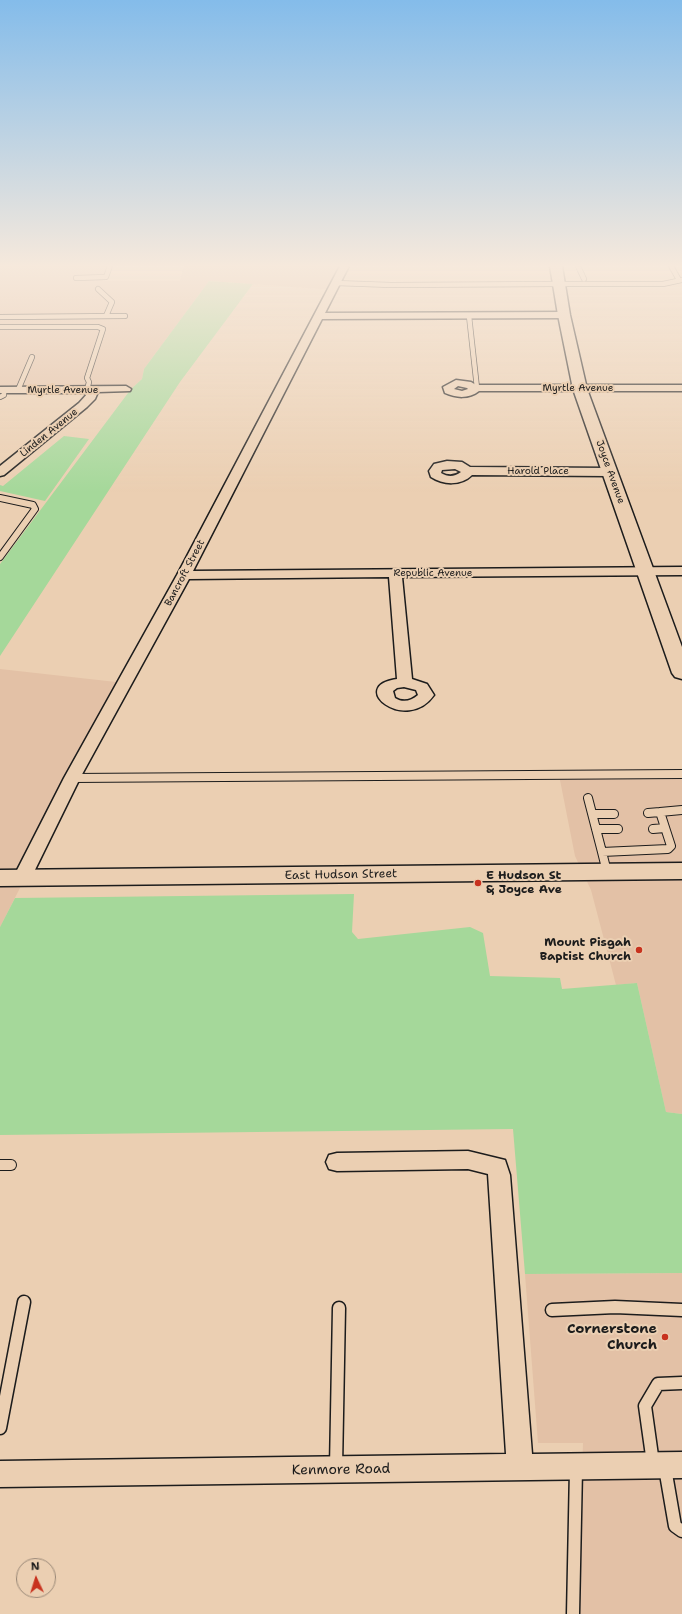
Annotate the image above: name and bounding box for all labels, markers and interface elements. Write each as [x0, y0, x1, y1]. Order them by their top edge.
street label: Myrtle Avenue [542, 382, 614, 394]
street label: Myrtle Avenue [27, 384, 99, 396]
street label: Linden Avenue [18, 406, 80, 460]
street label: Joyce Avenue [593, 439, 627, 505]
street label: Harold Place [507, 465, 569, 477]
street label: Bancroft Street [162, 538, 208, 608]
street label: Republic Avenue [394, 567, 472, 579]
street label: East Hudson Street [285, 867, 397, 883]
place label: E Hudson St & Joyce Ave [486, 869, 562, 897]
marker: E Hudson St & Joyce Ave [473, 878, 483, 888]
place label: Mount Pisgah Baptist Church [540, 936, 631, 964]
marker: Mount Pisgah Baptist Church [634, 945, 644, 955]
place label: Cornerstone Church [567, 1321, 657, 1354]
marker: Cornerstone Church [660, 1332, 670, 1342]
street label: Kenmore Road [291, 1461, 391, 1479]
north arrow [16, 1558, 56, 1598]
text: N [30, 1559, 40, 1574]

